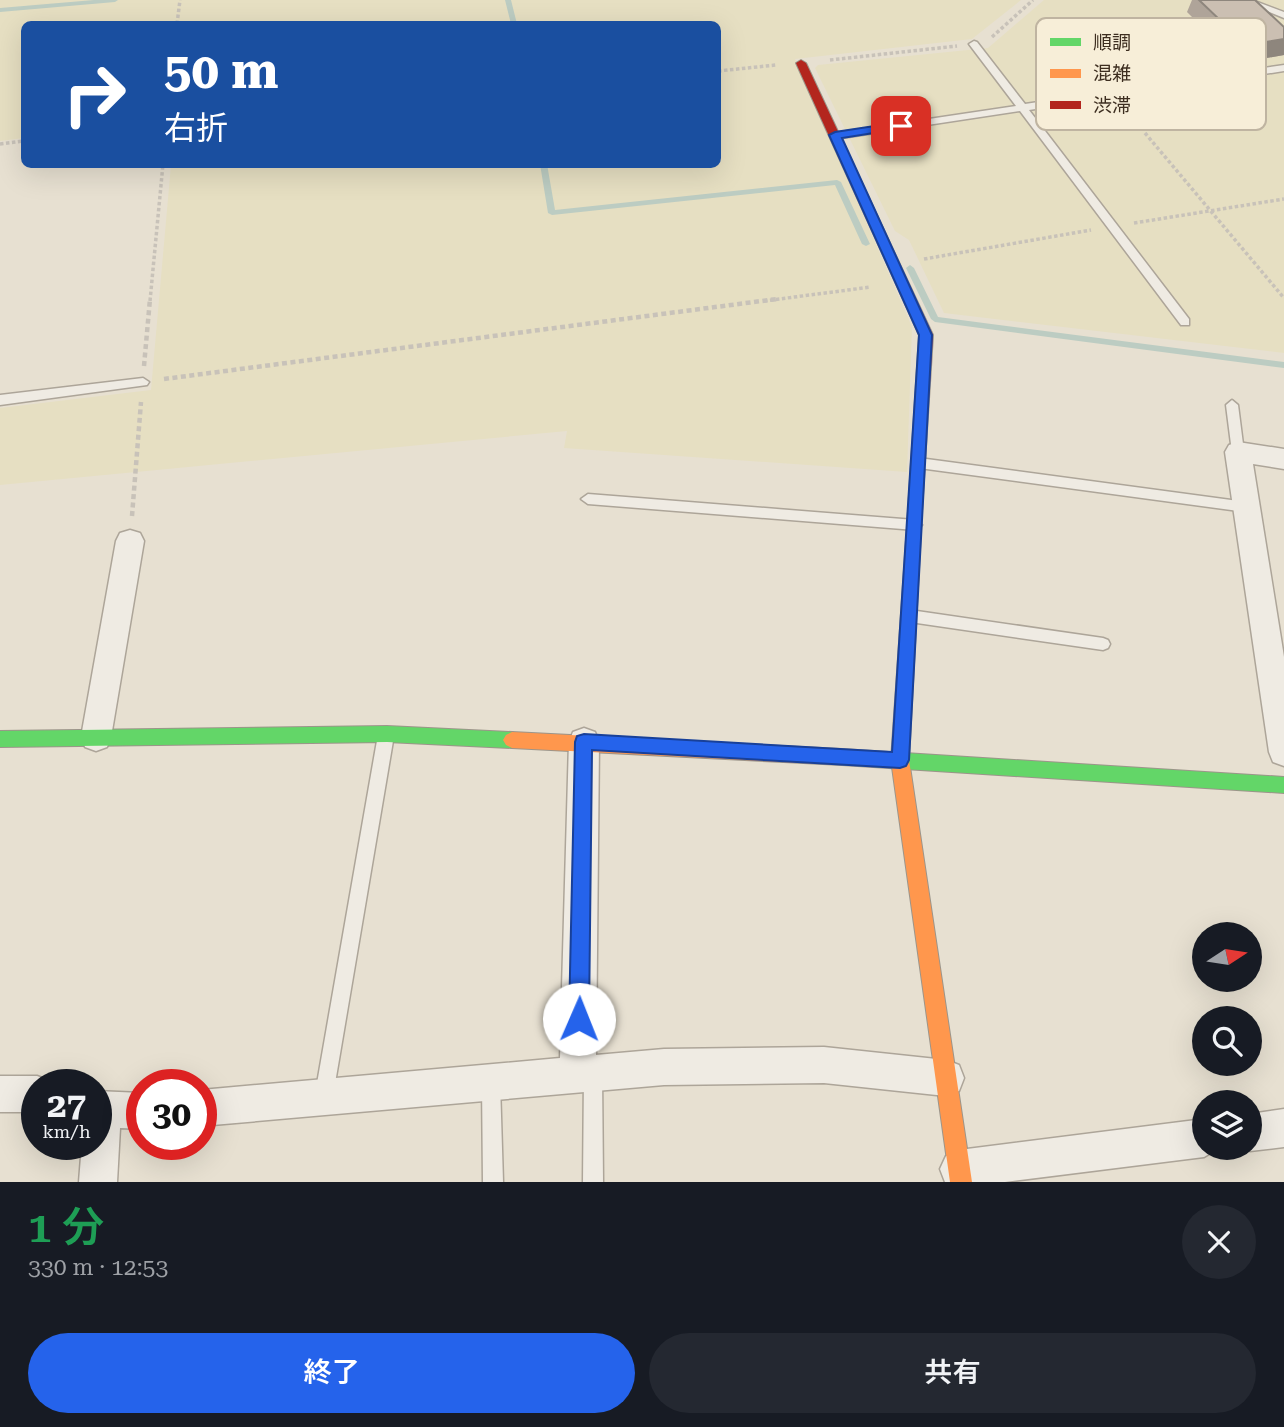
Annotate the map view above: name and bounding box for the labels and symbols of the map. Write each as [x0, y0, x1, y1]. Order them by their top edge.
legend [1036, 18, 1266, 130]
text: 順調 [1093, 31, 1131, 54]
text: 混雑 [1093, 62, 1131, 85]
text: 渋滞 [1093, 94, 1131, 117]
pin [871, 96, 931, 156]
north arrow [1192, 922, 1262, 992]
position arrow [542, 982, 616, 1056]
speed limit sign: 30 [126, 1069, 217, 1160]

